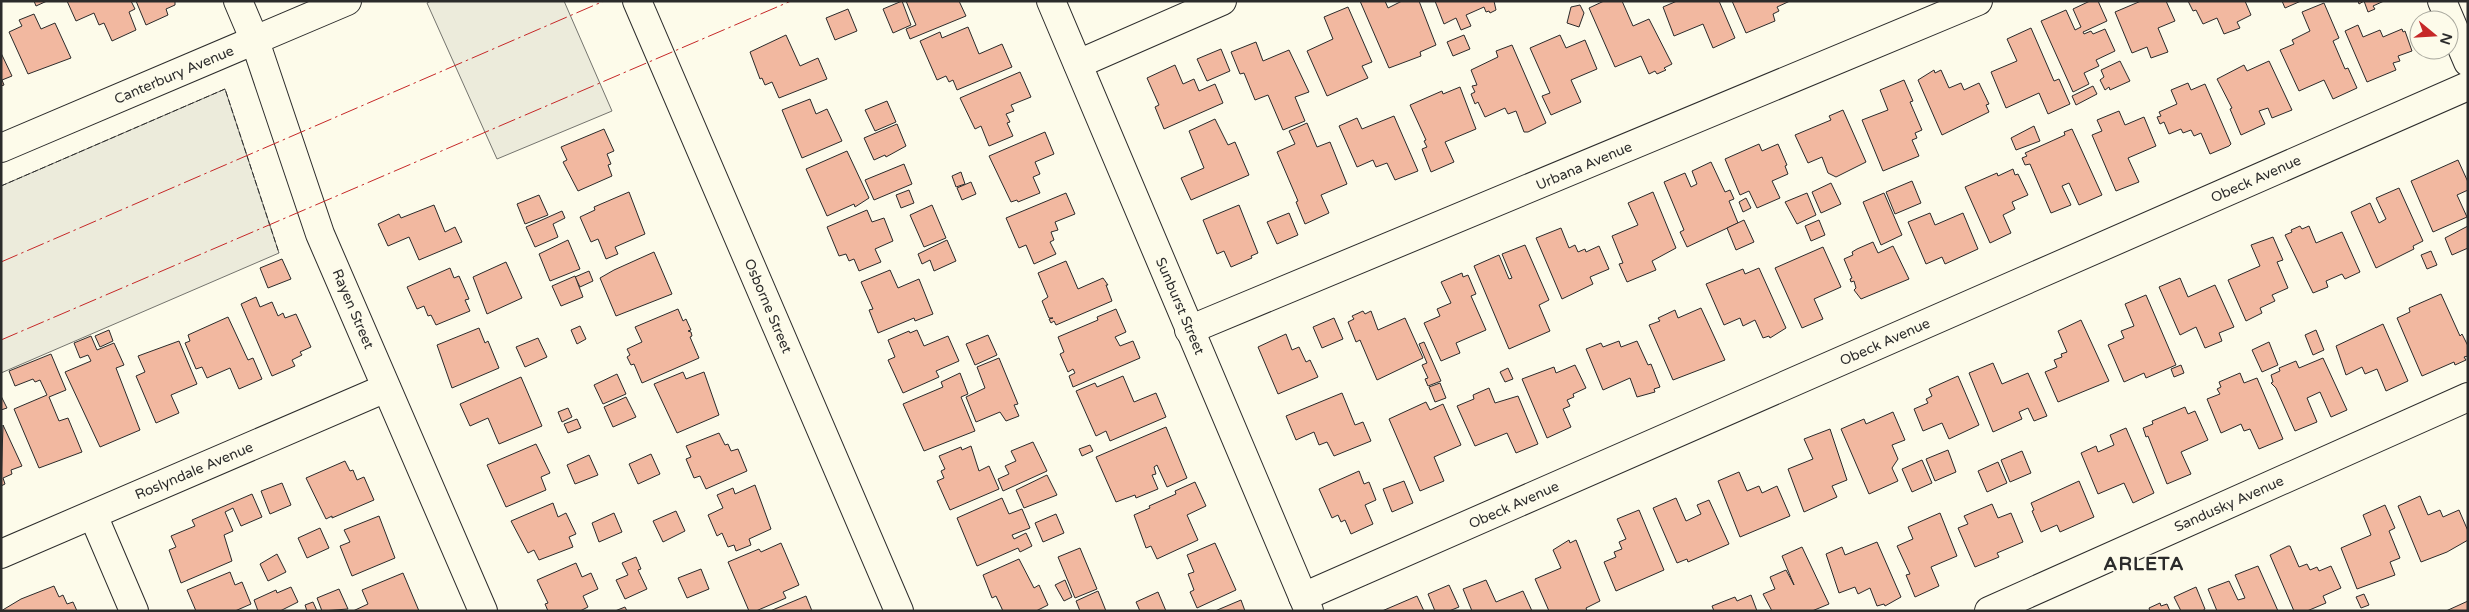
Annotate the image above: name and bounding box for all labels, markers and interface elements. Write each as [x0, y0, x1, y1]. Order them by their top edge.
north arrow [2409, 10, 2459, 60]
text: N [2436, 31, 2456, 47]
street label: Canterbury Avenue [112, 42, 237, 108]
street label: Urbana Avenue [1533, 138, 1635, 194]
street label: Obeck Avenue [2208, 152, 2304, 206]
street label: Sunburst Street [1152, 255, 1208, 358]
street label: Osborne Street [740, 256, 796, 356]
street label: Rayen Street [329, 266, 378, 352]
street label: Obeck Avenue [1837, 315, 1933, 369]
street label: Roslyndale Avenue [132, 438, 256, 504]
street label: Sandusky Avenue [2172, 472, 2286, 536]
street label: Obeck Avenue [1466, 478, 1562, 532]
district label: ARLETA [2103, 553, 2185, 575]

